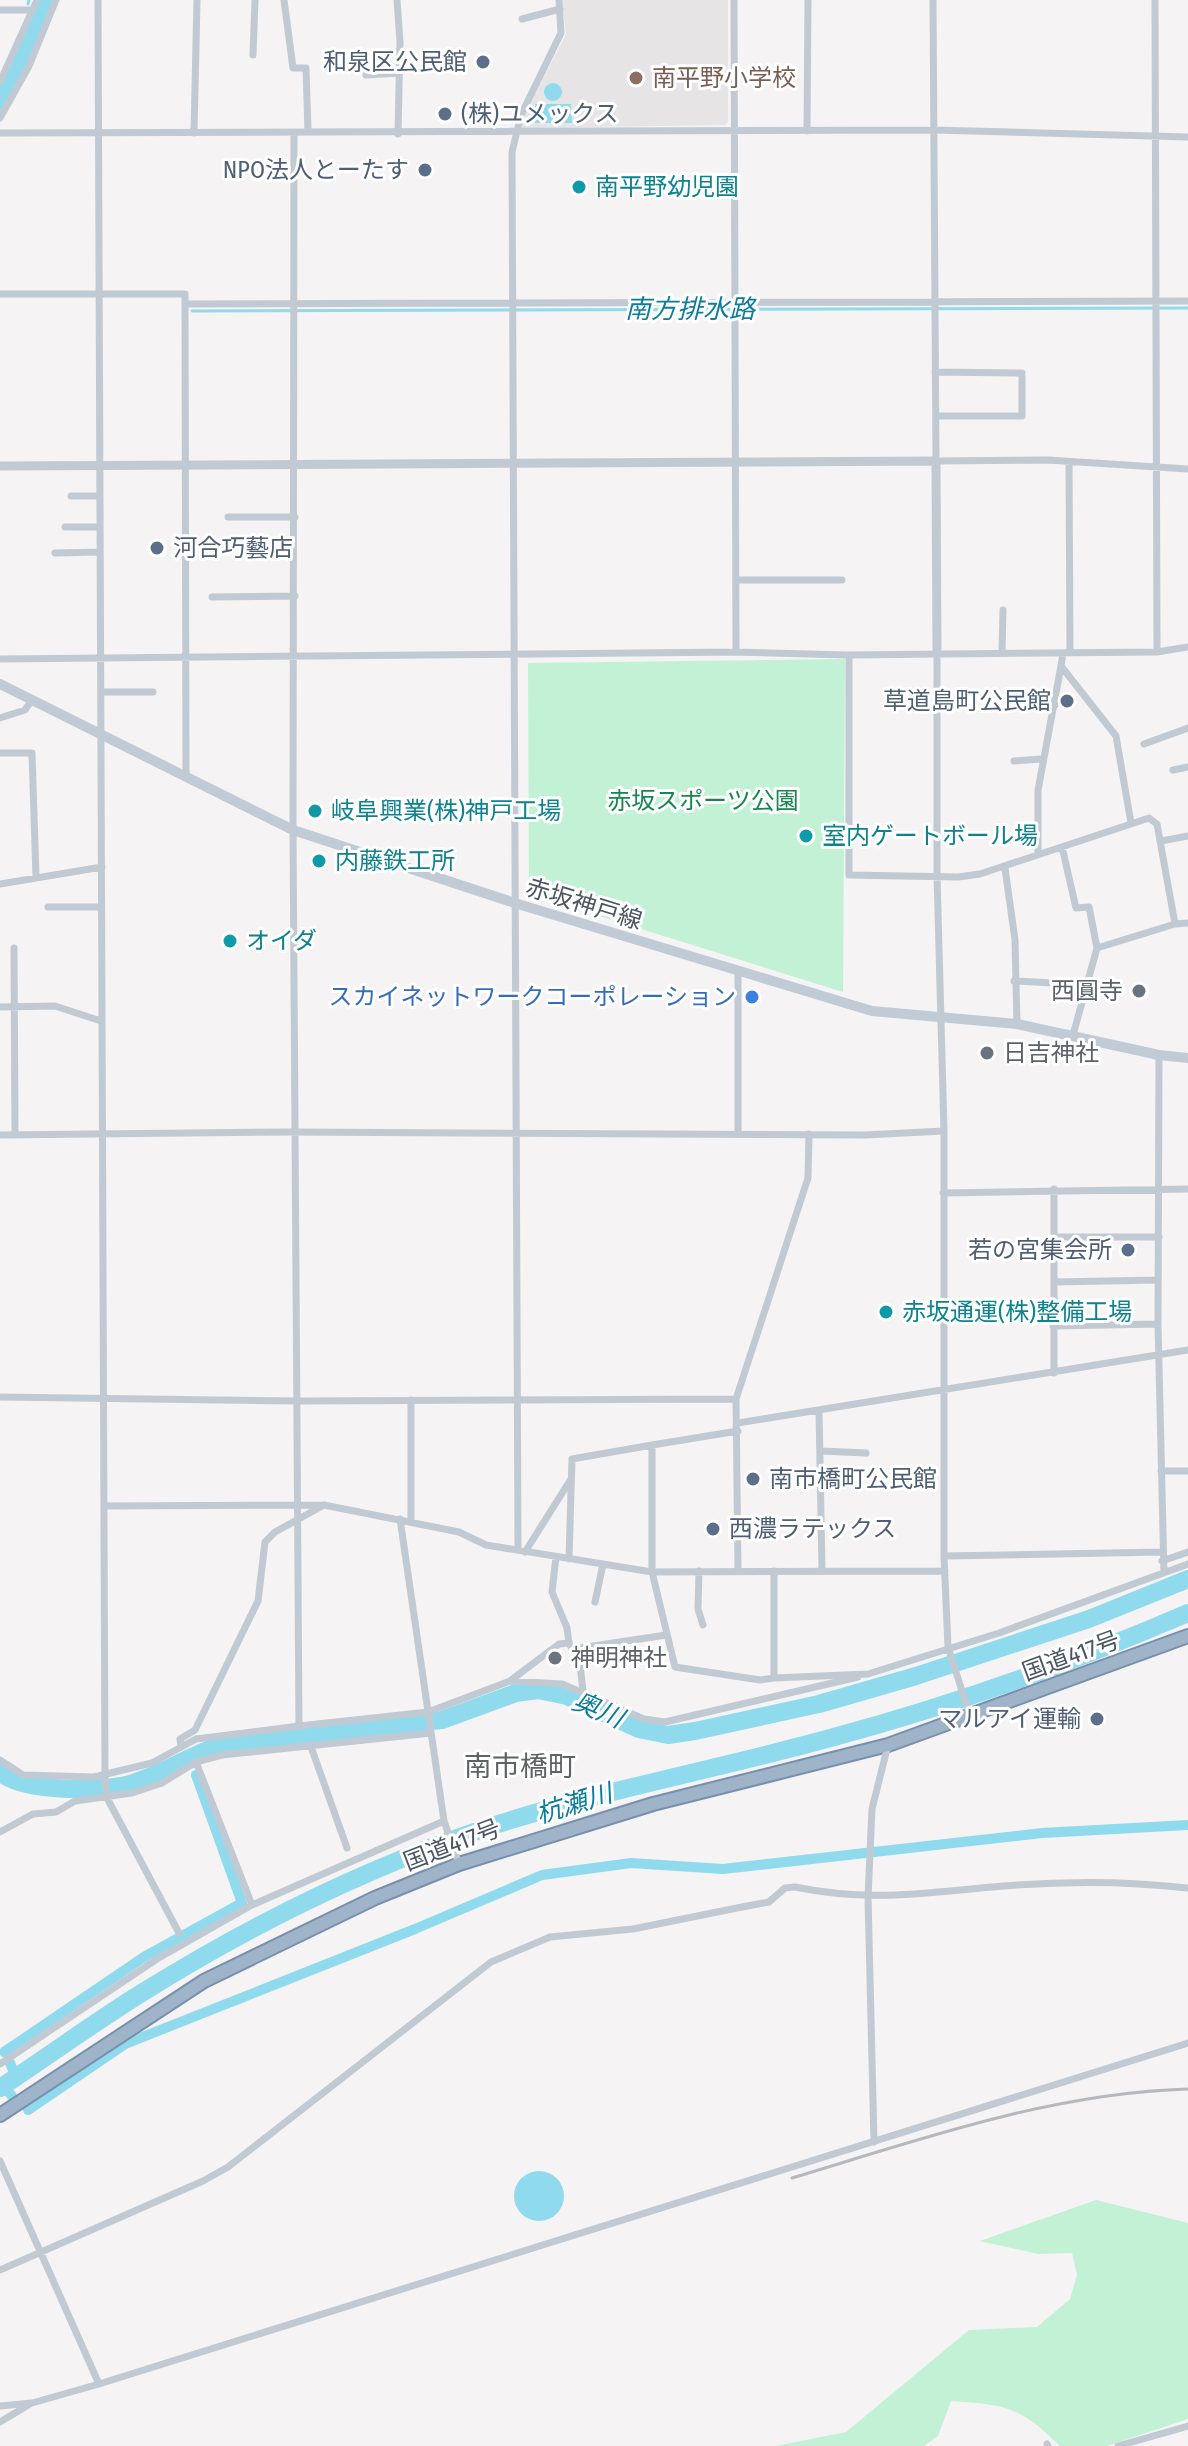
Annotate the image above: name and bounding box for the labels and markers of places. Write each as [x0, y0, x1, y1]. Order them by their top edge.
place label: 和泉区公民館 [323, 48, 467, 76]
marker: 和泉区公民館 [474, 53, 492, 71]
place label: 南平野小学校 [652, 64, 796, 92]
marker: 南平野小学校 [627, 69, 645, 87]
place label: (株)ユメックス [461, 100, 618, 128]
marker: (株)ユメックス [436, 105, 454, 123]
place label: NPO法人とーたす [223, 156, 409, 184]
marker: NPO法人とーたす [416, 161, 434, 179]
place label: 南平野幼児園 [595, 173, 739, 201]
marker: 南平野幼児園 [570, 178, 588, 196]
place label: 河合巧藝店 [173, 534, 293, 562]
marker: 河合巧藝店 [148, 539, 166, 557]
place label: 草道島町公民館 [883, 687, 1051, 715]
marker: 草道島町公民館 [1058, 692, 1076, 710]
place label: 岐阜興業(株)神戸工場 [331, 797, 561, 825]
marker: 岐阜興業(株)神戸工場 [306, 802, 324, 820]
place label: 室内ゲートボール場 [822, 822, 1038, 850]
marker: 室内ゲートボール場 [797, 827, 815, 845]
place label: 内藤鉄工所 [335, 847, 455, 875]
marker: 内藤鉄工所 [310, 852, 328, 870]
place label: オイダ [246, 927, 317, 955]
marker: オイダ [221, 932, 239, 950]
place label: 西圓寺 [1051, 977, 1123, 1005]
marker: 西圓寺 [1130, 982, 1148, 1000]
place label: スカイネットワークコーポレーション [328, 983, 736, 1011]
marker: スカイネットワークコーポレーション [743, 988, 761, 1006]
place label: 日吉神社 [1003, 1039, 1099, 1067]
marker: 日吉神社 [978, 1044, 996, 1062]
place label: 若の宮集会所 [968, 1236, 1112, 1264]
marker: 若の宮集会所 [1119, 1241, 1137, 1259]
place label: 赤坂通運(株)整備工場 [902, 1298, 1132, 1326]
marker: 赤坂通運(株)整備工場 [877, 1303, 895, 1321]
place label: 南市橋町公民館 [769, 1465, 937, 1493]
marker: 南市橋町公民館 [744, 1470, 762, 1488]
place label: 西濃ラテックス [729, 1515, 896, 1543]
marker: 西濃ラテックス [704, 1520, 722, 1538]
place label: 神明神社 [571, 1644, 667, 1672]
marker: 神明神社 [546, 1649, 564, 1667]
place label: マルアイ運輸 [938, 1705, 1081, 1733]
marker: マルアイ運輸 [1088, 1710, 1106, 1728]

